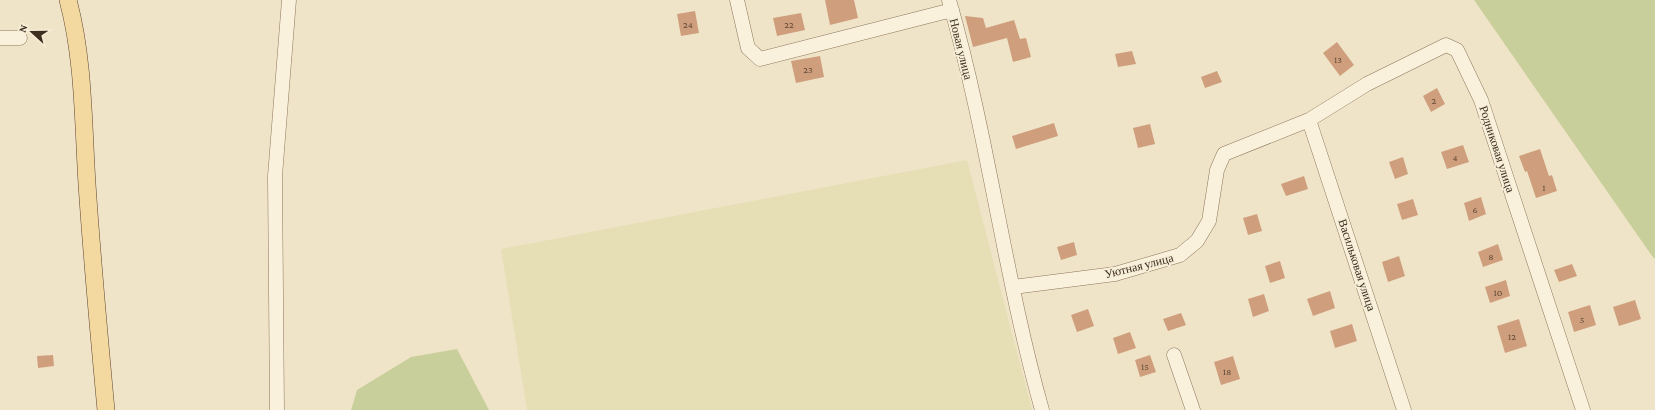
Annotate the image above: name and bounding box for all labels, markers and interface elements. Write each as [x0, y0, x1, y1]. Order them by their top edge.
north arrow [12, 12, 52, 52]
street label: Новая улица [947, 17, 976, 82]
house number: 24 [683, 19, 693, 30]
house number: 22 [784, 19, 794, 30]
text: N [16, 22, 30, 34]
house number: 13 [1334, 54, 1342, 65]
house number: 23 [803, 64, 813, 75]
house number: 2 [1432, 95, 1437, 106]
street label: Родниковая улица [1476, 104, 1518, 195]
house number: 4 [1452, 152, 1458, 163]
house number: 1 [1542, 182, 1546, 193]
house number: 6 [1472, 204, 1478, 215]
street label: Васильковая улица [1336, 217, 1379, 313]
street label: Уютная улица [1103, 251, 1176, 281]
house number: 8 [1488, 251, 1494, 262]
house number: 10 [1494, 287, 1503, 298]
house number: 5 [1580, 314, 1585, 325]
house number: 12 [1508, 331, 1516, 342]
house number: 15 [1141, 361, 1149, 372]
house number: 18 [1223, 366, 1231, 377]

